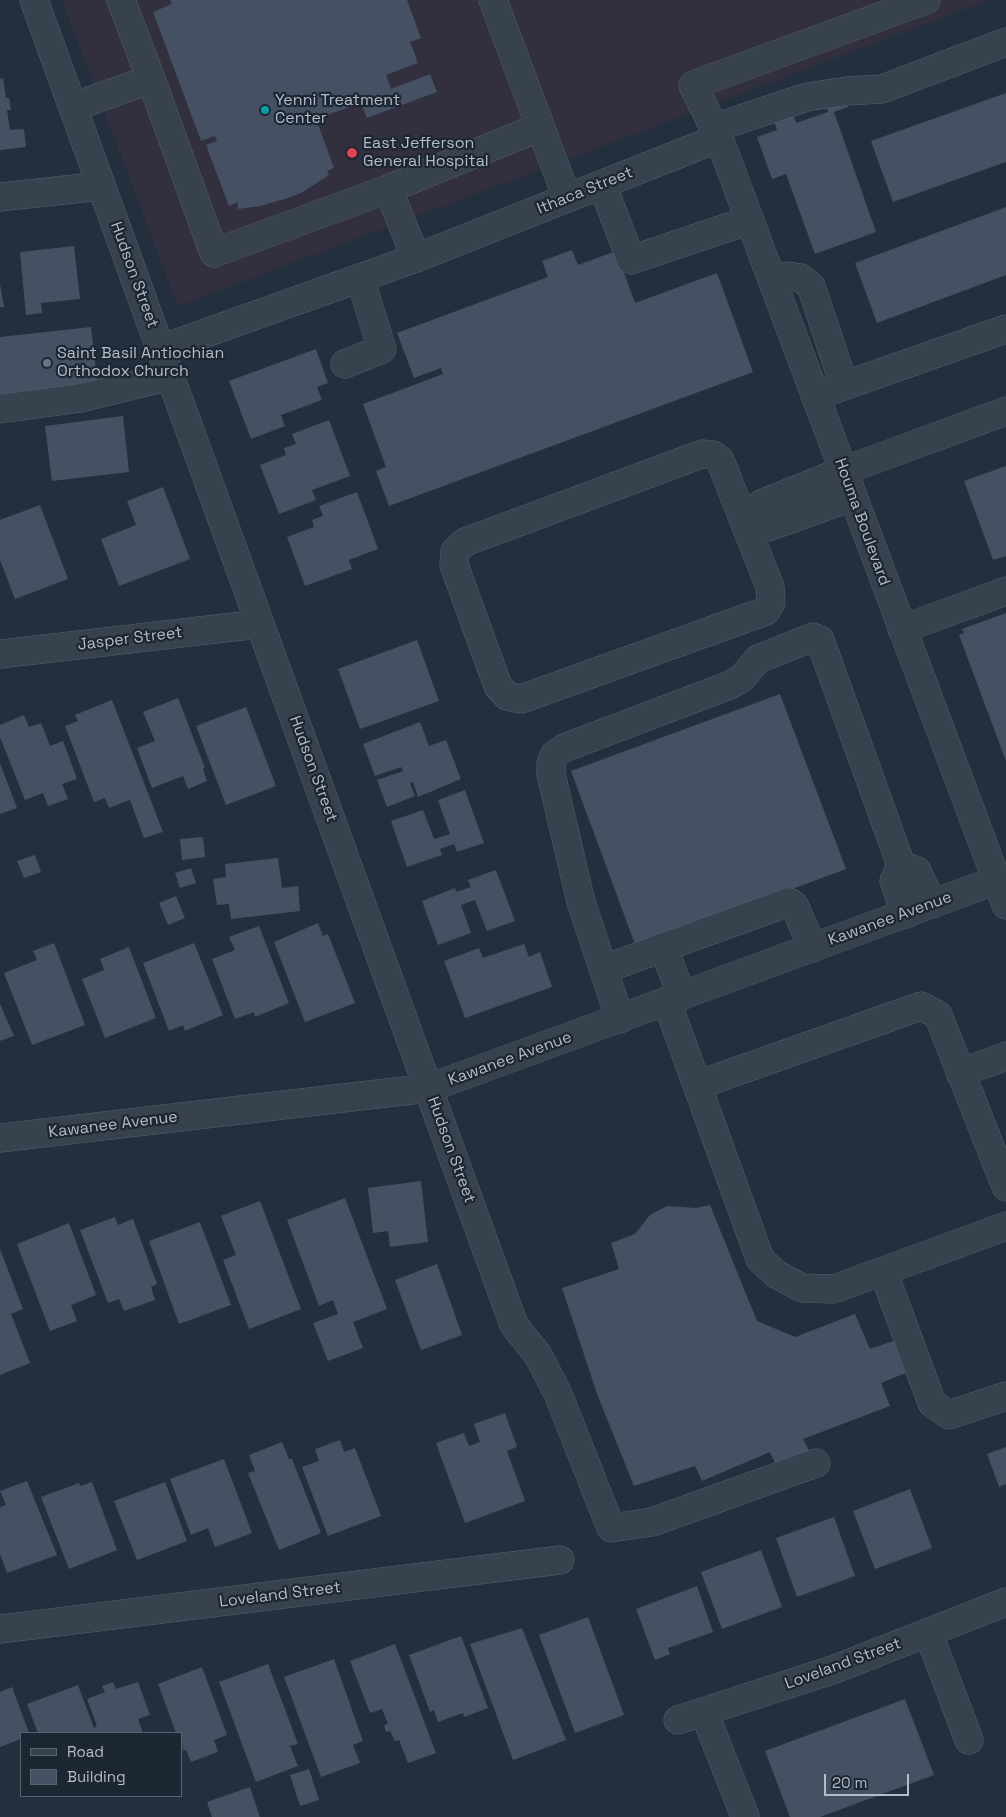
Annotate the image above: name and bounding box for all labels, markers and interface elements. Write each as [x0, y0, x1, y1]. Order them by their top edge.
place label: Yenni Treatment Center [275, 91, 400, 129]
marker: Yenni Treatment Center [259, 104, 271, 116]
place label: East Jefferson General Hospital [363, 134, 489, 172]
marker: East Jefferson General Hospital [345, 146, 359, 160]
street label: Ithaca Street [534, 163, 636, 219]
street label: Hudson Street [106, 219, 162, 331]
place label: Saint Basil Antiochian Orthodox Church [57, 344, 224, 382]
marker: Saint Basil Antiochian Orthodox Church [41, 357, 53, 369]
street label: Houma Boulevard [830, 456, 894, 588]
street label: Jasper Street [76, 623, 184, 655]
street label: Hudson Street [285, 713, 341, 825]
street label: Kawanee Avenue [826, 888, 954, 950]
street label: Kawanee Avenue [446, 1028, 574, 1090]
street label: Hudson Street [423, 1094, 479, 1206]
street label: Kawanee Avenue [47, 1108, 179, 1142]
street label: Loveland Street [218, 1578, 342, 1612]
street label: Loveland Street [782, 1634, 904, 1694]
legend [20, 1732, 182, 1797]
text: Road [67, 1742, 104, 1761]
scale bar [826, 1764, 911, 1796]
text: Building [67, 1767, 126, 1786]
text: 20 m [832, 1773, 867, 1792]

